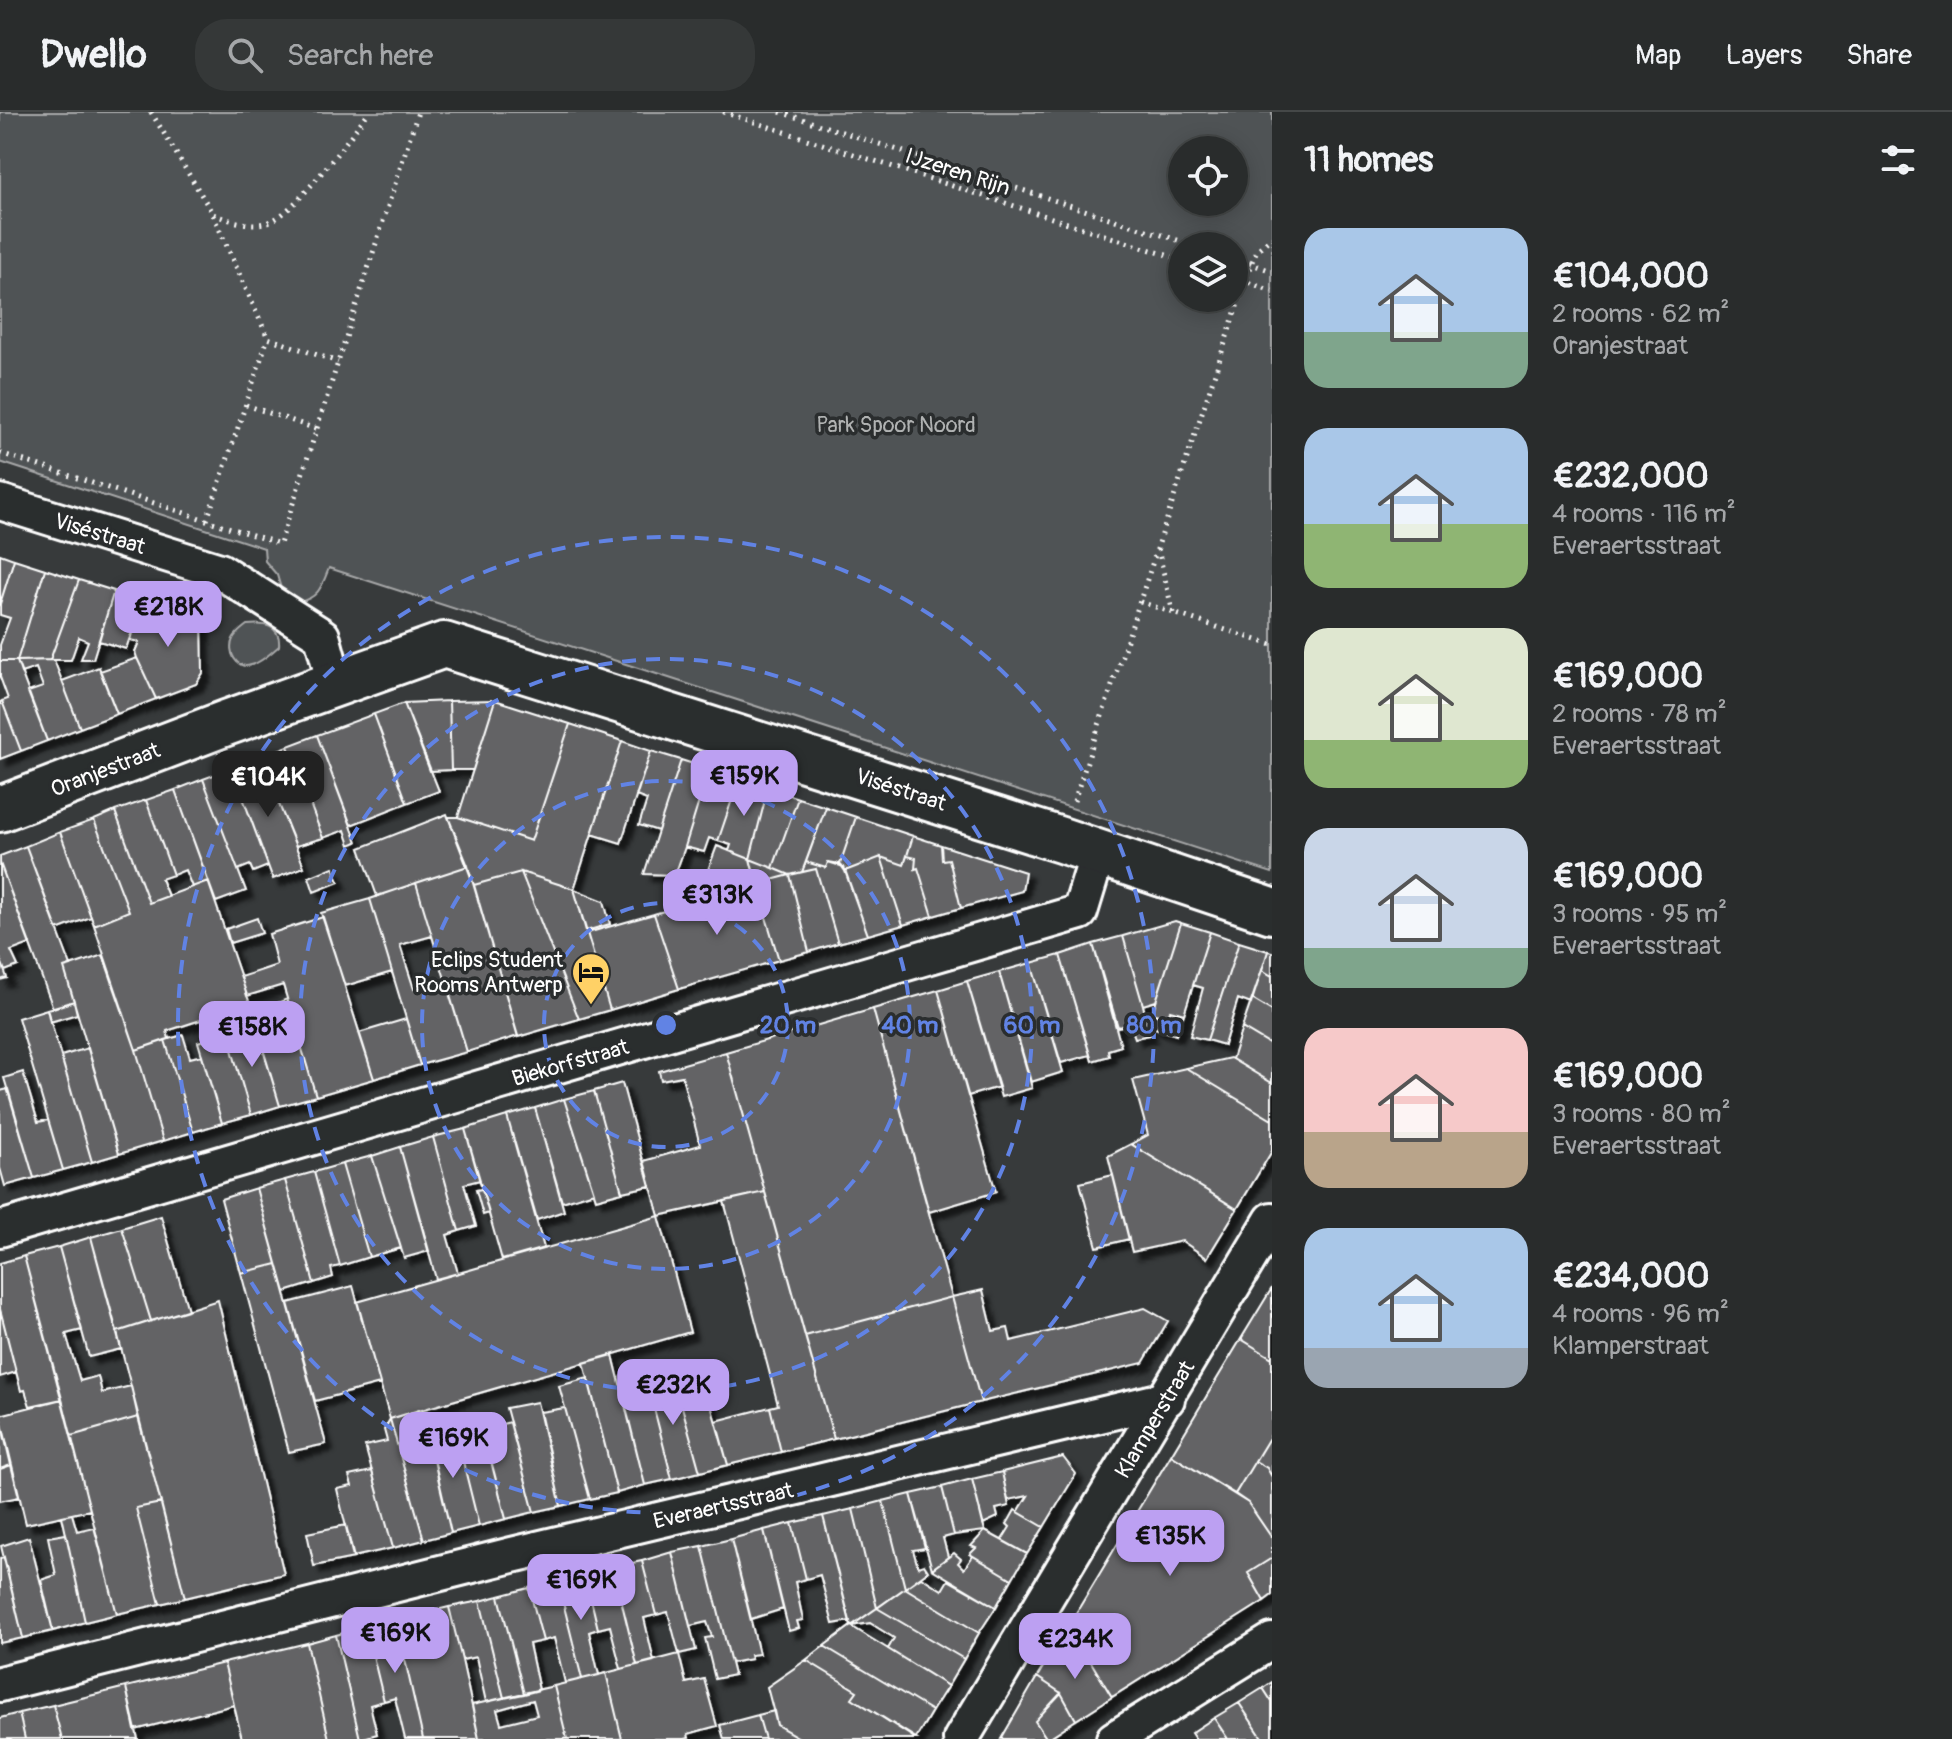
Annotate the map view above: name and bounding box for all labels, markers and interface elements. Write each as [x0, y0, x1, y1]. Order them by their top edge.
search box [195, 19, 755, 91]
text: Dwello [40, 31, 147, 79]
icon: search [223, 33, 267, 77]
text: Search here [287, 37, 433, 74]
text: Map [1635, 38, 1681, 73]
text: Layers [1725, 38, 1802, 73]
text: Share [1846, 38, 1912, 73]
map controls [1168, 136, 1248, 312]
button: locate [1168, 136, 1248, 216]
icon: filters [1876, 138, 1920, 182]
text: 11 homes [1304, 139, 1433, 182]
street label: IJzeren Rijn [902, 142, 1014, 202]
button: layers [1168, 232, 1248, 312]
text: €104,000 [1552, 255, 1709, 298]
icon: home [1368, 260, 1464, 356]
text: 2 rooms · 62 m² [1552, 298, 1729, 330]
text: Oranjestraat [1552, 330, 1688, 362]
park label: Park Spoor Noord [816, 411, 976, 439]
text: €232,000 [1552, 455, 1709, 498]
icon: home [1368, 460, 1464, 556]
text: 4 rooms · 116 m² [1552, 498, 1736, 530]
street label: Viséstraat [51, 507, 149, 561]
text: Everaertsstraat [1552, 530, 1721, 562]
pin: €218K [112, 581, 224, 649]
text: €218K [133, 591, 203, 623]
text: €169,000 [1552, 655, 1703, 698]
icon: home [1368, 660, 1464, 756]
text: 2 rooms · 78 m² [1552, 698, 1727, 730]
text: Everaertsstraat [1552, 730, 1721, 762]
street label: Oranjestraat [47, 736, 164, 804]
pin: €159K [688, 750, 800, 818]
pin: €104K [212, 751, 324, 819]
text: €159K [709, 760, 779, 792]
text: €104K [230, 761, 306, 793]
street label: Viséstraat [852, 762, 950, 818]
text: €169,000 [1552, 855, 1703, 898]
icon: home [1368, 860, 1464, 956]
pin: €313K [661, 869, 773, 937]
text: €313K [681, 879, 753, 911]
text: 3 rooms · 95 m² [1552, 898, 1727, 930]
text: Everaertsstraat [1552, 930, 1721, 962]
place label: Eclips Student Rooms Antwerp [414, 946, 563, 999]
hotel icon: Eclips Student Rooms Antwerp [570, 951, 612, 1006]
pin: €158K [196, 1001, 308, 1069]
text: €158K [217, 1011, 287, 1043]
centre of rings [652, 1011, 680, 1039]
text: 20 m [760, 1011, 816, 1040]
text: 40 m [882, 1011, 938, 1040]
text: 60 m [1004, 1011, 1060, 1040]
text: 80 m [1126, 1011, 1182, 1040]
street label: Biekorfstraat [509, 1033, 632, 1093]
text: €169,000 [1552, 1055, 1703, 1098]
icon: home [1368, 1060, 1464, 1156]
text: 3 rooms · 80 m² [1552, 1098, 1731, 1130]
text: Everaertsstraat [1552, 1130, 1721, 1162]
text: €234,000 [1552, 1255, 1709, 1298]
icon: home [1368, 1260, 1464, 1356]
text: 4 rooms · 96 m² [1552, 1298, 1729, 1330]
text: Klamperstraat [1552, 1330, 1709, 1362]
street label: Klamperstraat [1109, 1355, 1201, 1484]
pin: €232K [617, 1359, 729, 1427]
text: €232K [635, 1369, 711, 1401]
pin: €169K [397, 1412, 509, 1480]
text: €169K [417, 1422, 489, 1454]
street label: Everaertsstraat [650, 1476, 796, 1536]
pin: €135K [1114, 1510, 1226, 1578]
text: €135K [1134, 1520, 1206, 1552]
pin: €169K [525, 1554, 637, 1622]
text: €169K [545, 1564, 617, 1596]
pin: €169K [339, 1607, 451, 1675]
pin: €234K [1019, 1613, 1131, 1681]
text: €169K [359, 1617, 431, 1649]
text: €234K [1037, 1623, 1113, 1655]

